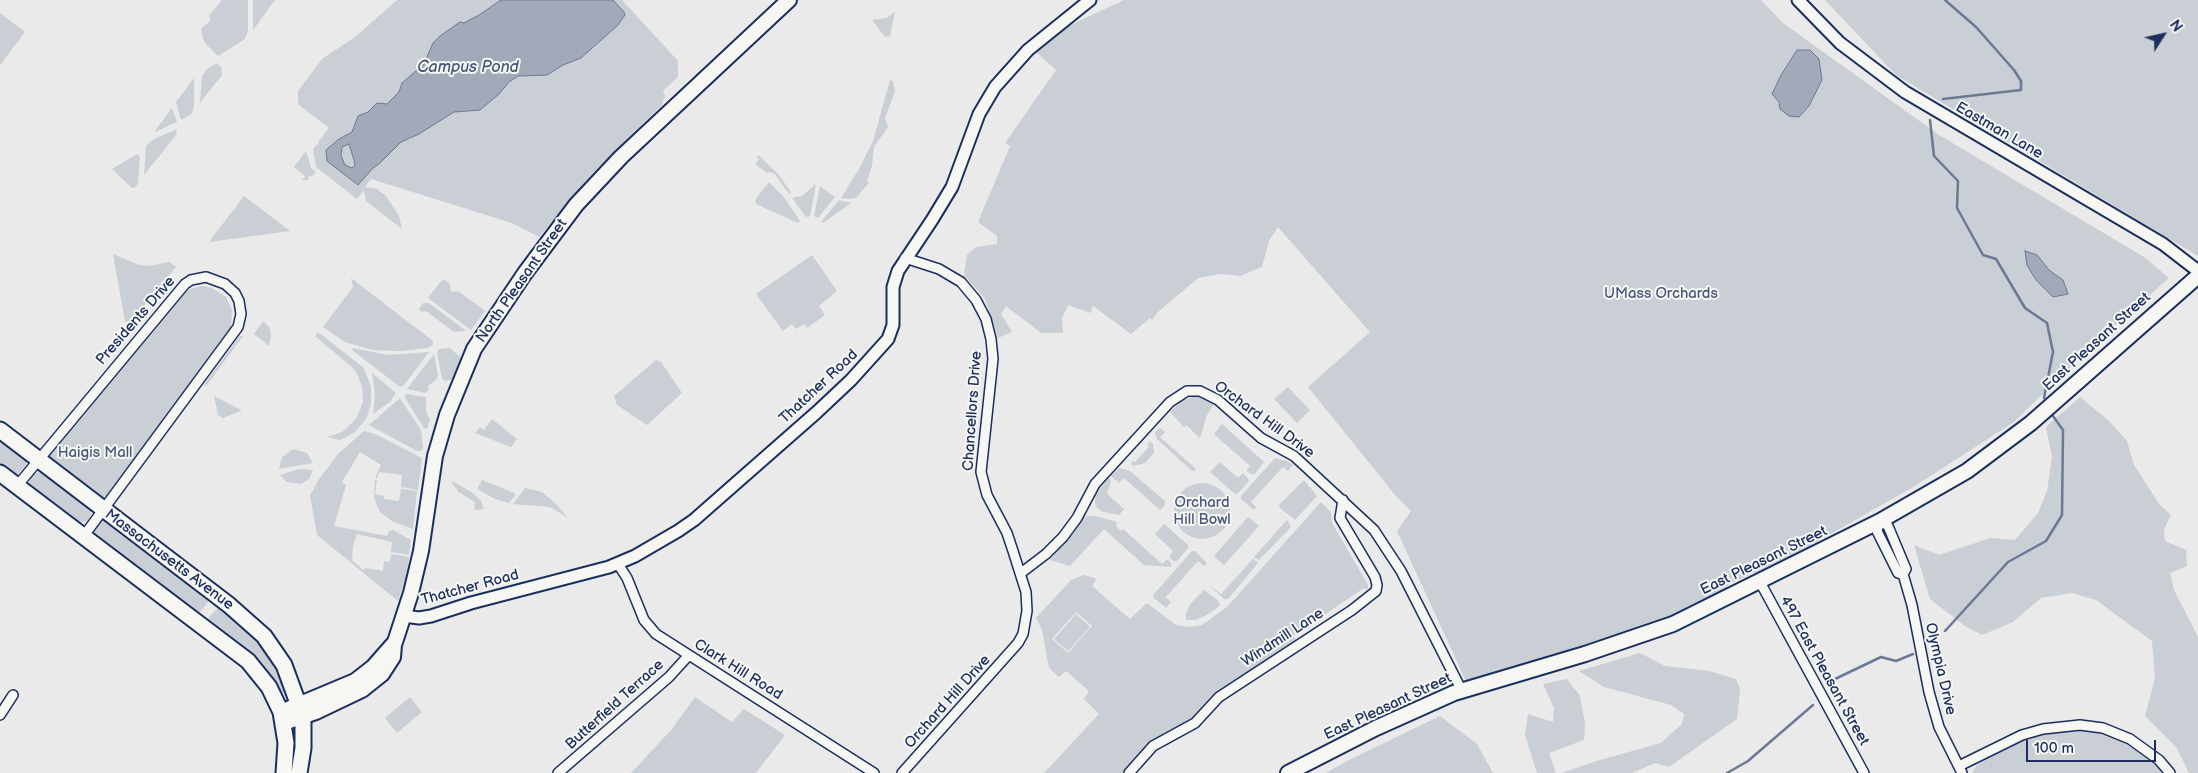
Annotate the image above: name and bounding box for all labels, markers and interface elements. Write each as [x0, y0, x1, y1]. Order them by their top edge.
north arrow [2138, 10, 2188, 60]
text: N [2166, 17, 2186, 35]
water label: Campus Pond [417, 58, 519, 78]
street label: Eastman Lane [1952, 99, 2046, 163]
street label: North Pleasant Street [473, 216, 571, 346]
street label: Presidents Drive [93, 273, 179, 369]
park label: UMass Orchards [1604, 285, 1718, 303]
street label: East Pleasant Street [2039, 289, 2155, 395]
street label: Thatcher Road [776, 346, 862, 428]
street label: Chancellors Drive [960, 350, 986, 472]
street label: Orchard Hill Drive [1210, 378, 1318, 462]
park label: Haigis Mall [58, 444, 132, 462]
park label: Orchard Hill Bowl [1173, 494, 1231, 529]
street label: Massachusetts Avenue [101, 506, 237, 614]
street label: East Pleasant Street [1698, 523, 1830, 599]
street label: Thatcher Road [419, 566, 521, 610]
street label: 497 East Pleasant Street [1775, 593, 1873, 749]
street label: Windmill Lane [1239, 605, 1327, 671]
street label: Olympia Drive [1921, 621, 1959, 717]
street label: Clark Hill Road [691, 636, 785, 704]
street label: Orchard Hill Drive [901, 652, 995, 752]
street label: Butterfield Terrace [562, 656, 668, 754]
street label: East Pleasant Street [1321, 670, 1455, 744]
scale bar [2028, 730, 2158, 762]
text: 100 m [2034, 739, 2074, 758]

